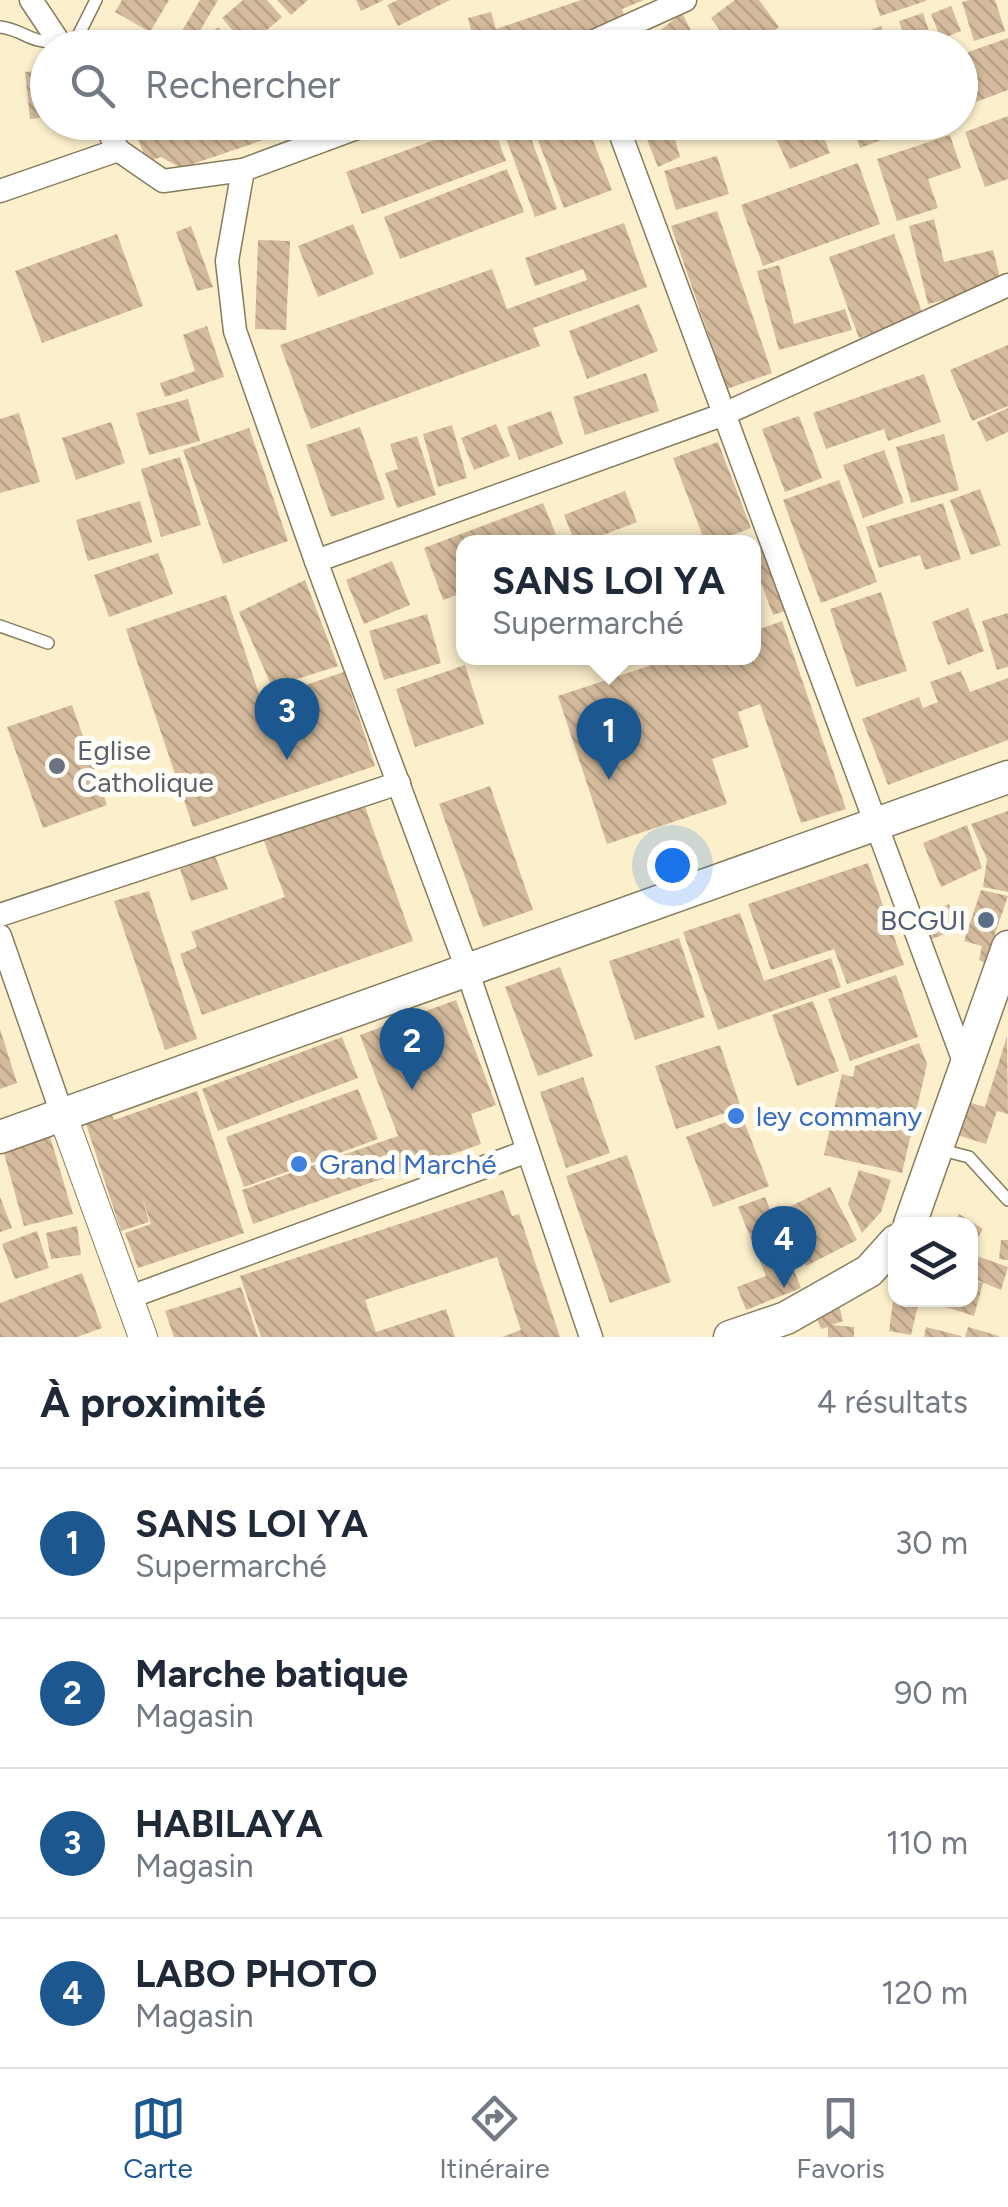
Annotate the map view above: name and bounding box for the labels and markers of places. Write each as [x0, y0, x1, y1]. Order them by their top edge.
pin: 3 [254, 678, 320, 760]
pin: 1 [576, 698, 642, 780]
place label: Eglise Catholique [77, 733, 214, 799]
marker: Eglise Catholique [46, 755, 68, 777]
place label: BCGUI [880, 903, 966, 937]
marker: BCGUI [975, 909, 997, 931]
pin: 2 [380, 1008, 444, 1090]
place label: ley commany [756, 1099, 922, 1133]
marker: ley commany [725, 1105, 747, 1127]
place label: Grand Marché [319, 1147, 497, 1181]
marker: Grand Marché [288, 1153, 310, 1175]
pin: 4 [752, 1206, 816, 1288]

